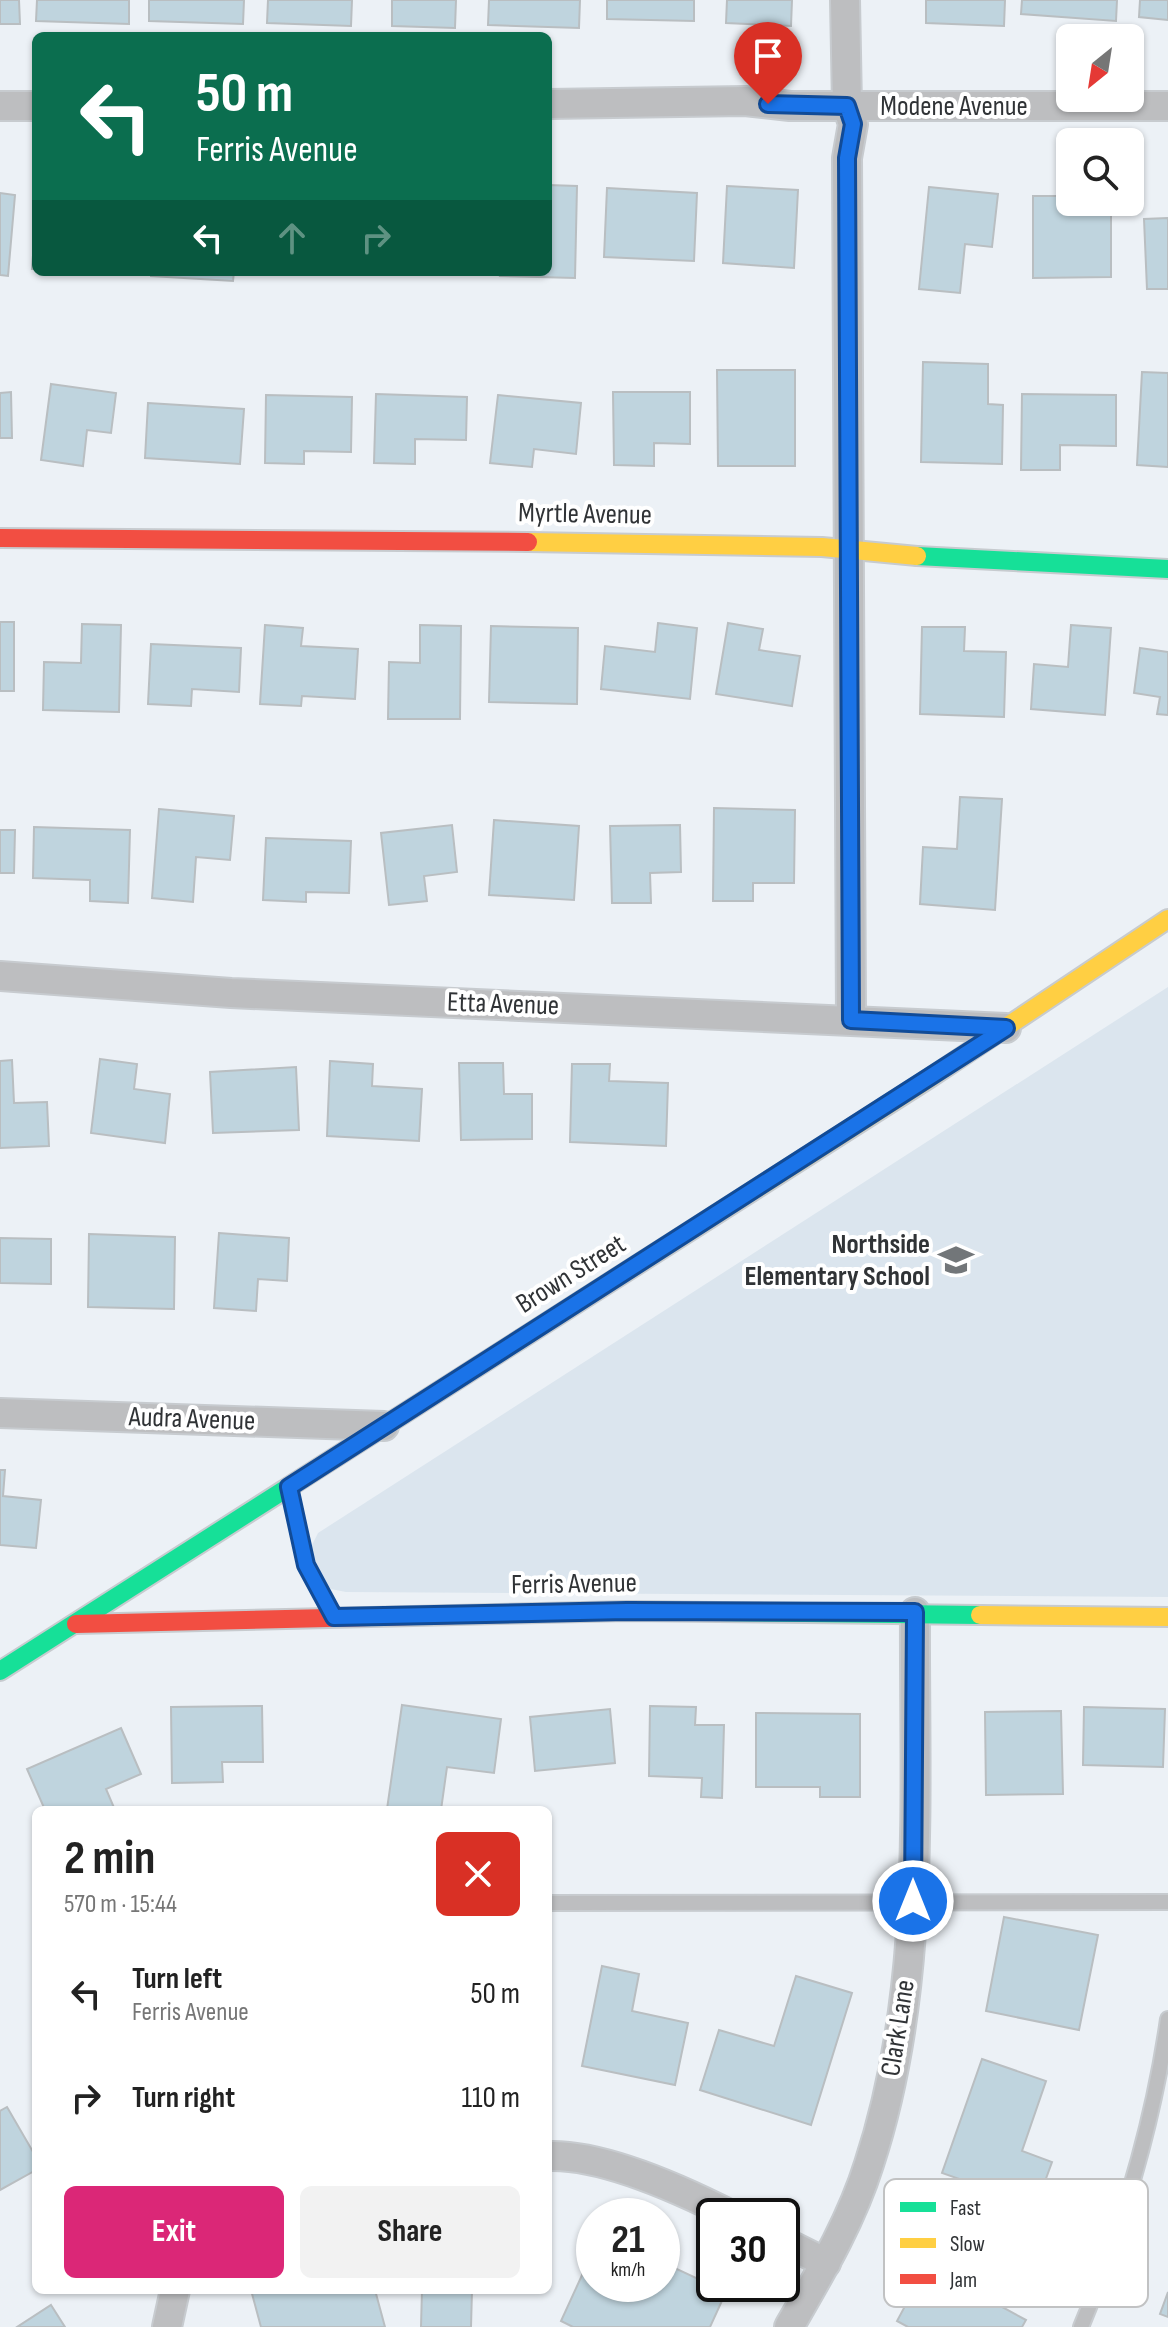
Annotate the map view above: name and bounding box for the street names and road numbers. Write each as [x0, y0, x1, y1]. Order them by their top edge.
street label: Modene Avenue [880, 90, 1028, 123]
street label: Myrtle Avenue [518, 496, 652, 532]
street label: Etta Avenue [446, 986, 560, 1022]
street label: Brown Street [510, 1227, 632, 1321]
street label: Audra Avenue [127, 1400, 256, 1438]
street label: Ferris Avenue [511, 1566, 637, 1602]
street label: Clark Lane [874, 1977, 922, 2079]

